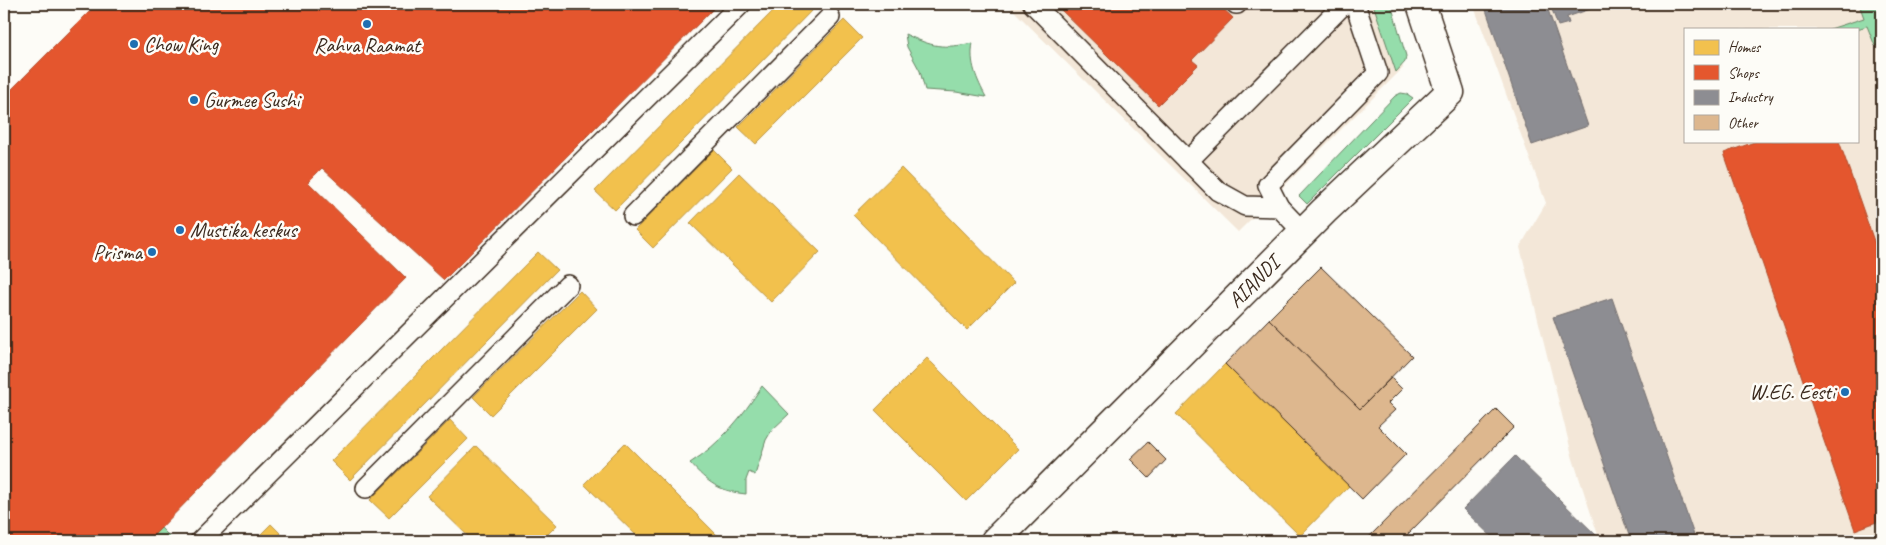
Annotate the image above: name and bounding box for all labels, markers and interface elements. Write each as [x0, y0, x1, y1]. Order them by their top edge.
marker: Rahva Raamat [361, 18, 373, 30]
legend [1684, 28, 1858, 142]
place label: Chow King [144, 31, 220, 57]
place label: Rahva Raamat [314, 32, 422, 58]
marker: Chow King [128, 38, 140, 50]
text: Homes [1728, 38, 1762, 57]
text: Shops [1728, 64, 1761, 83]
place label: Gurmee Sushi [204, 87, 303, 113]
text: Industry [1728, 88, 1775, 107]
marker: Gurmee Sushi [188, 94, 200, 106]
text: Other [1728, 114, 1759, 133]
place label: Mustika keskus [190, 217, 298, 243]
marker: Mustika keskus [174, 224, 186, 236]
place label: Prisma [93, 239, 144, 265]
marker: Prisma [146, 246, 158, 258]
street label: AIANDI [1222, 247, 1288, 313]
place label: W.EG. Eesti [1749, 379, 1838, 405]
marker: W.EG. Eesti [1839, 386, 1851, 398]

